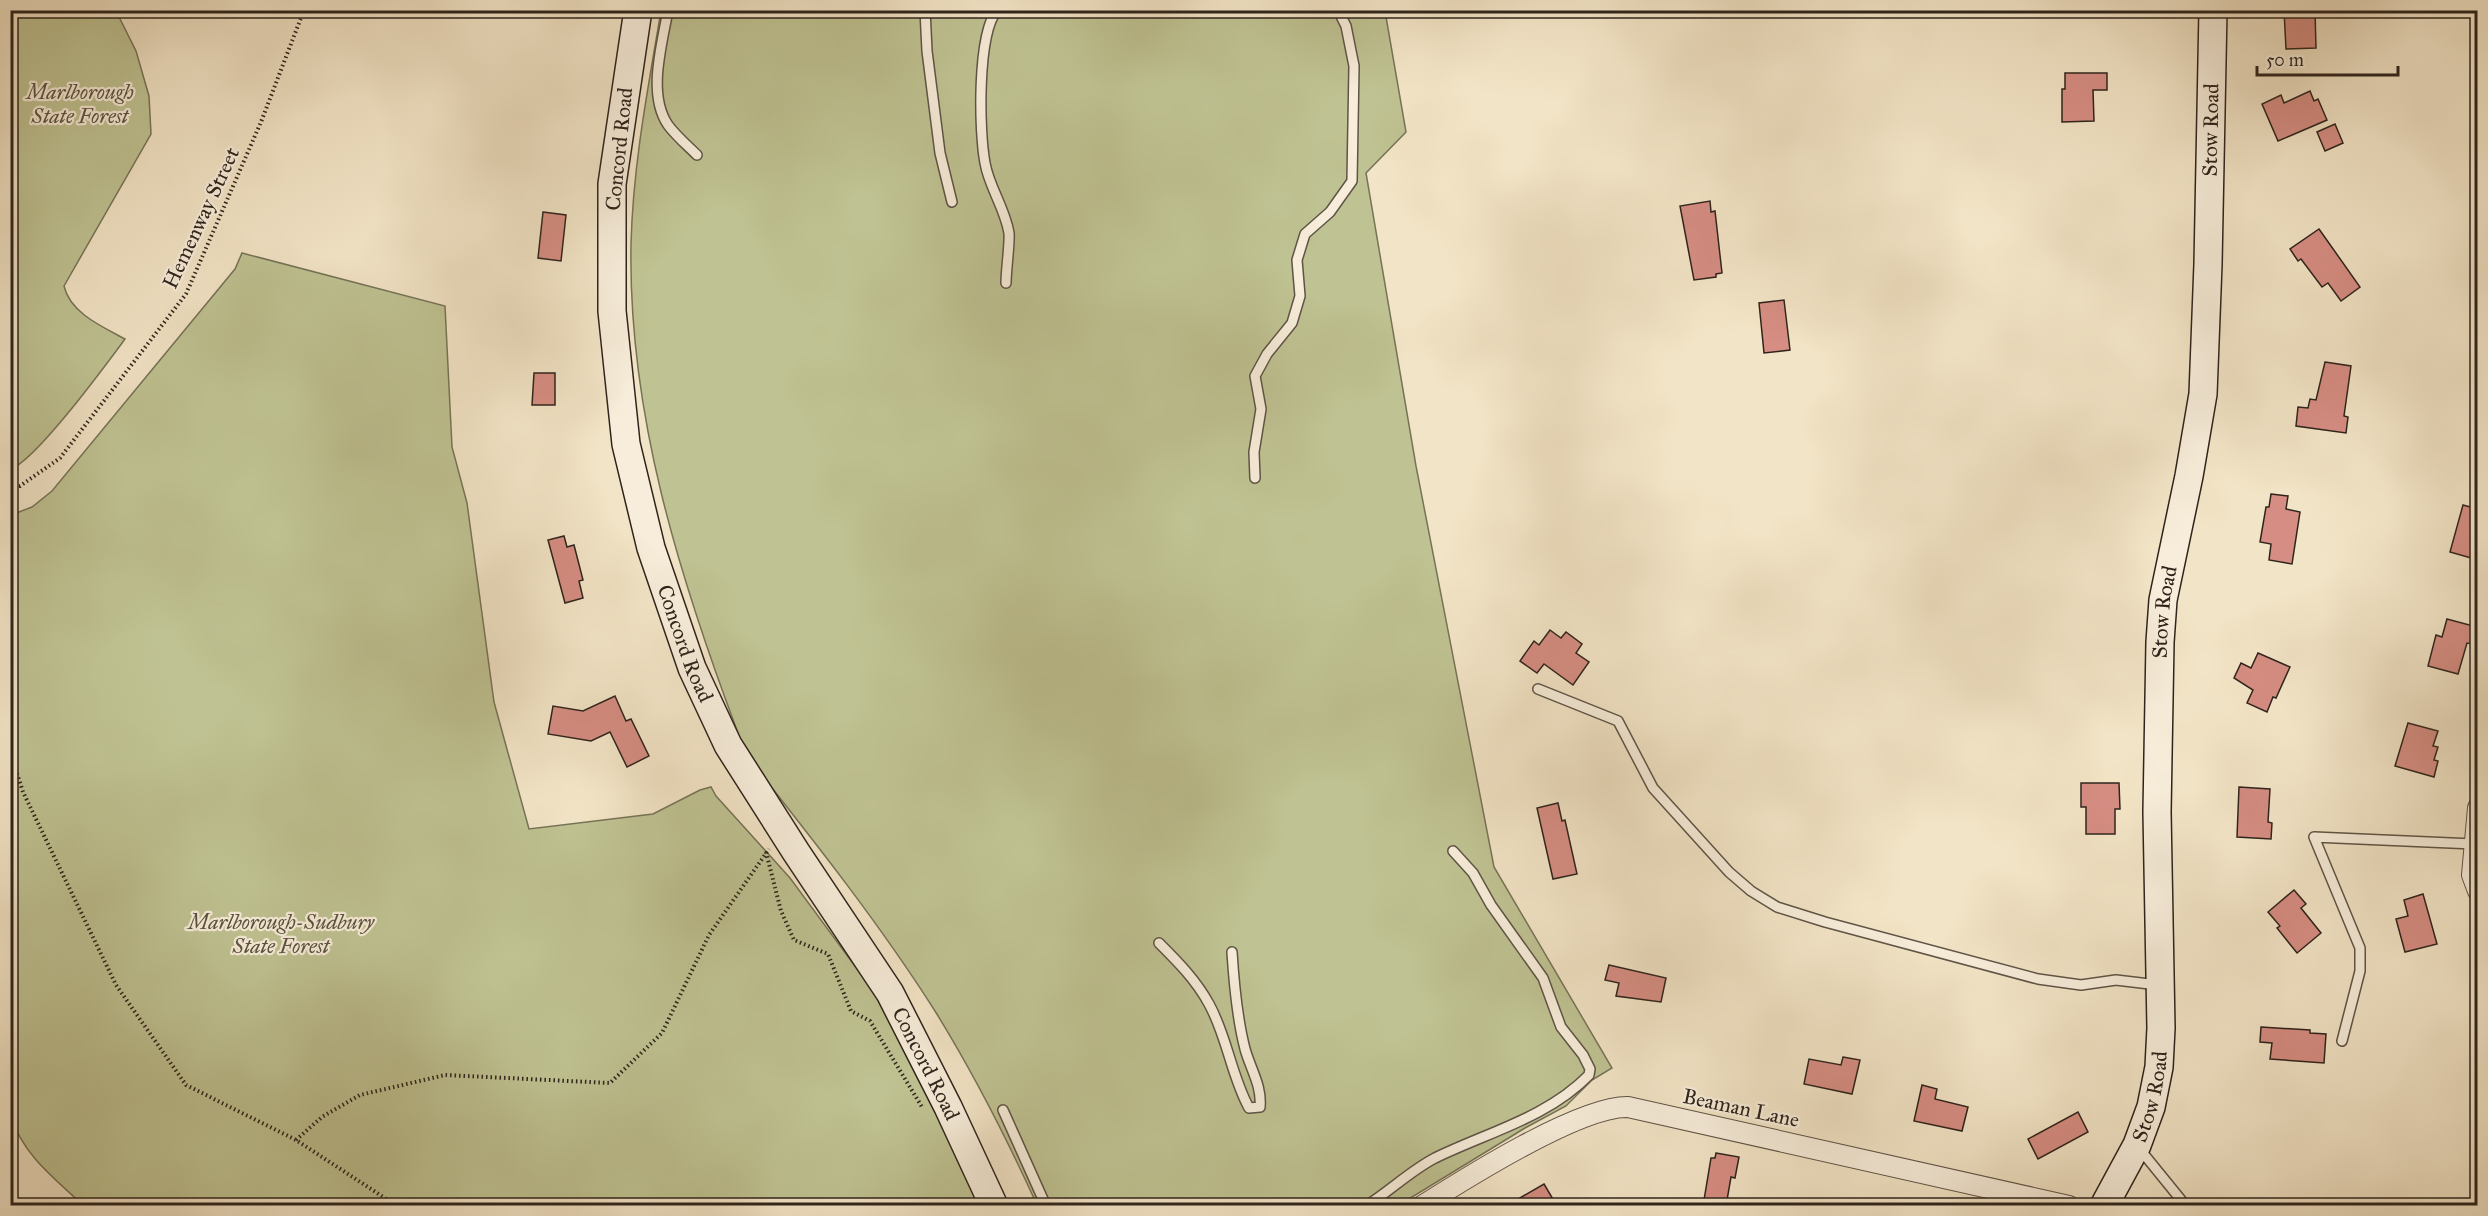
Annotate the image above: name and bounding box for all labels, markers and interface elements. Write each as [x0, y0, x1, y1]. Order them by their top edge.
scale bar [2257, 39, 2398, 77]
text: 50 m [2266, 49, 2304, 71]
park label: Marlborough State Forest [24, 79, 134, 129]
street label: Stow Road [2197, 83, 2225, 177]
street label: Concord Road [600, 86, 638, 212]
street label: Hemenway Street [157, 143, 245, 293]
street label: Stow Road [2147, 563, 2183, 659]
street label: Concord Road [651, 581, 719, 707]
park label: Marlborough-Sudbury State Forest [186, 909, 375, 959]
street label: Concord Road [886, 1003, 966, 1125]
street label: Stow Road [2126, 1050, 2173, 1146]
street label: Beaman Lane [1680, 1083, 1802, 1133]

